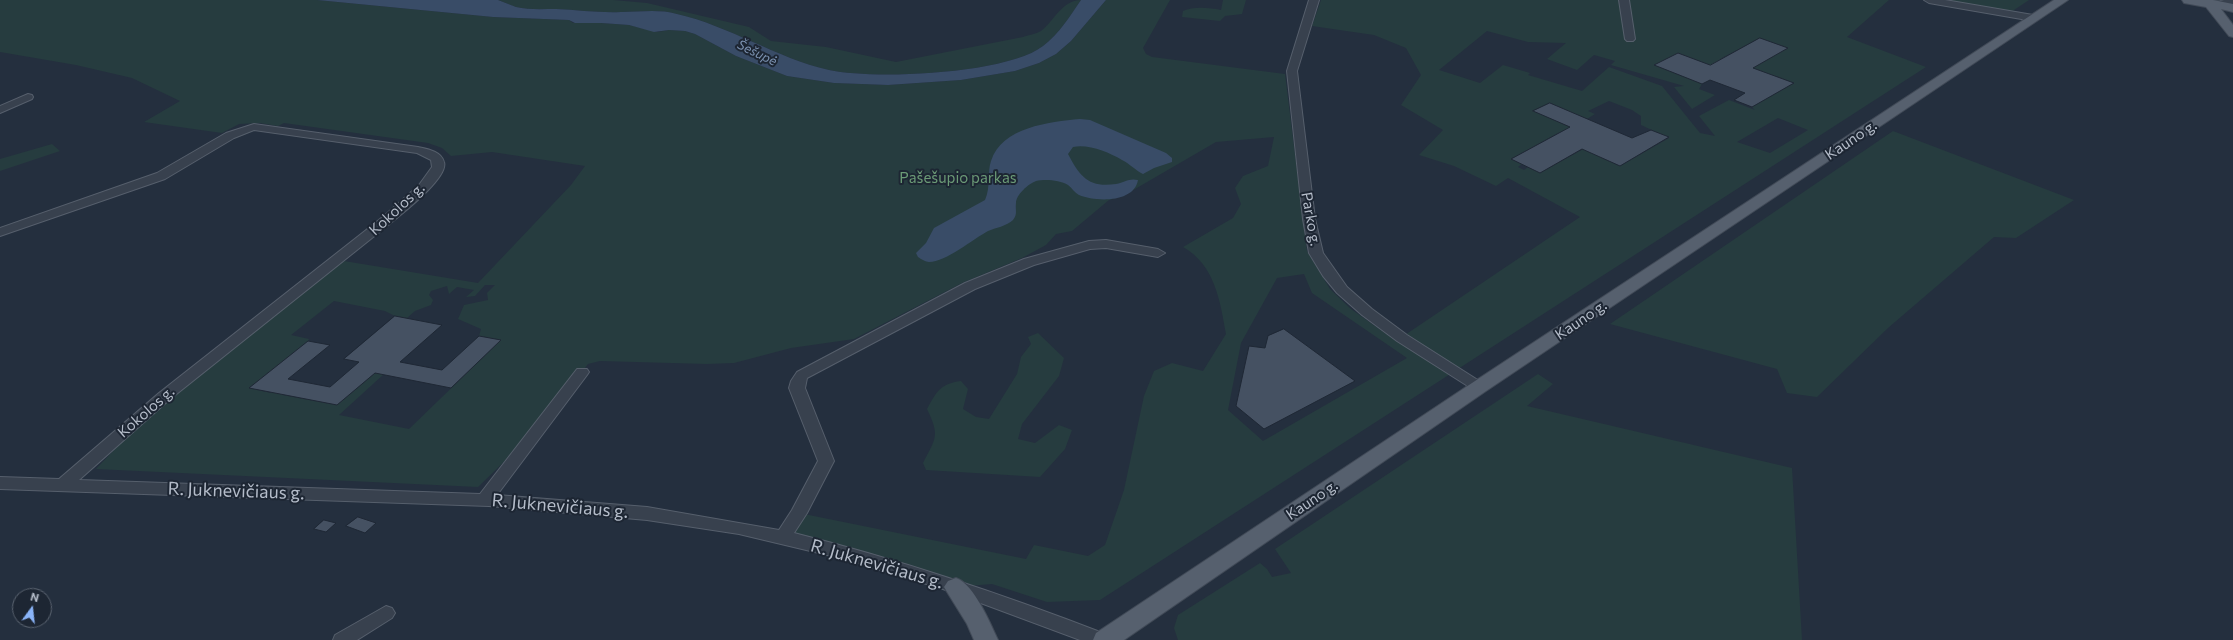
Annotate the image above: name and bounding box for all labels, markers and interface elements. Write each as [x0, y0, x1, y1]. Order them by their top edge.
water label: Šešupė [735, 37, 779, 69]
street label: Kauno g. [1822, 116, 1880, 164]
park label: Pašešupio parkas [899, 169, 1017, 187]
street label: Kokolos g. [366, 179, 428, 239]
street label: Parko g. [1297, 191, 1325, 247]
street label: Kauno g. [1552, 296, 1610, 344]
street label: Kokolos g. [114, 382, 178, 442]
street label: Kauno g. [1283, 476, 1341, 524]
street label: R. Juknevičiaus g. [167, 478, 305, 504]
street label: R. Juknevičiaus g. [491, 489, 629, 523]
street label: R. Juknevičiaus g. [808, 535, 946, 593]
north arrow [12, 588, 52, 628]
text: N [29, 590, 41, 604]

